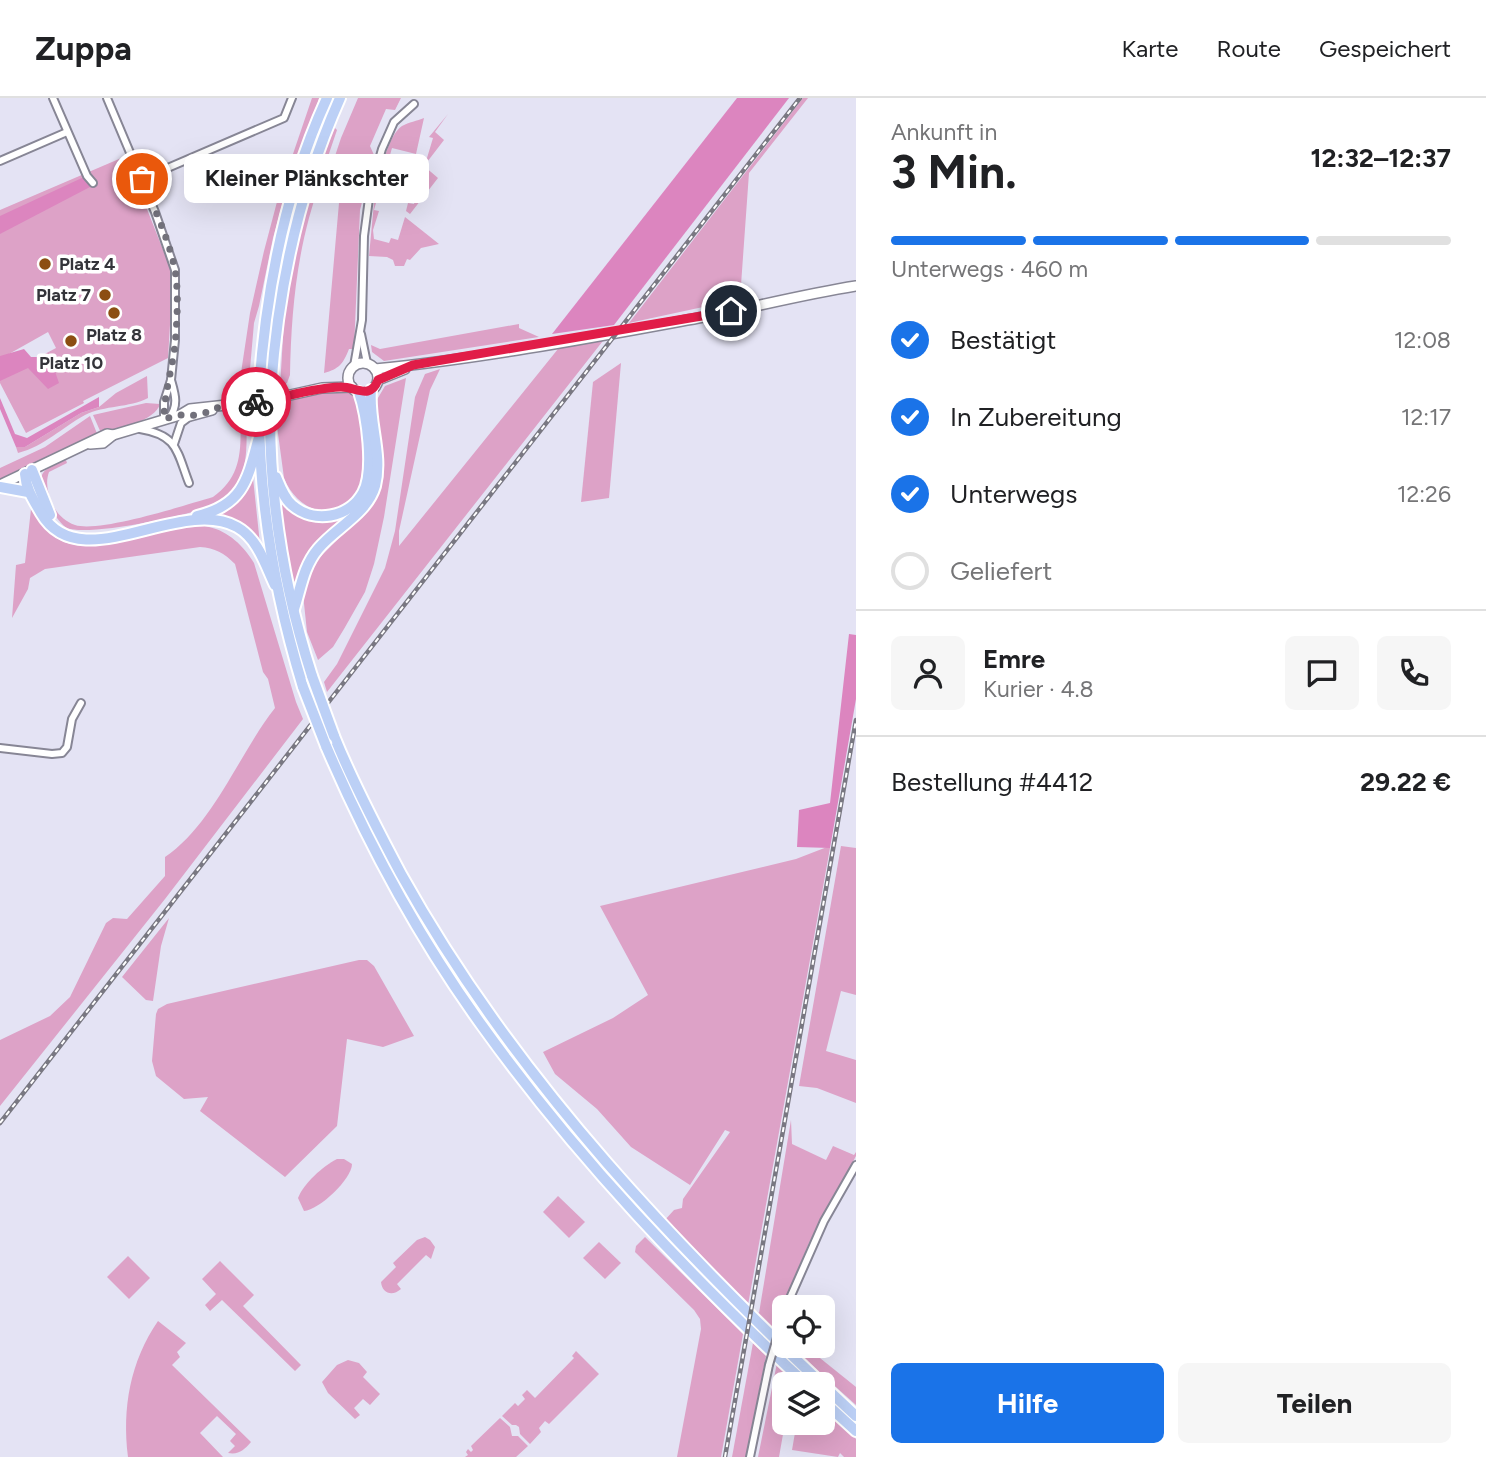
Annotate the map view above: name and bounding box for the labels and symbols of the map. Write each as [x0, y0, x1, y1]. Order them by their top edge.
pin [112, 149, 172, 209]
callout: Kleiner Plänkschter [184, 154, 429, 204]
place label: Platz 4 [59, 253, 115, 275]
marker: Platz 4 [37, 256, 53, 272]
pin [701, 281, 761, 341]
place label: Platz 7 [36, 284, 91, 306]
marker: Platz 7 [97, 287, 113, 303]
marker: Platz 8 [106, 305, 122, 321]
place label: Platz 8 [86, 324, 142, 346]
marker: Platz 10 [63, 333, 79, 349]
place label: Platz 10 [39, 352, 103, 374]
courier [221, 367, 291, 437]

